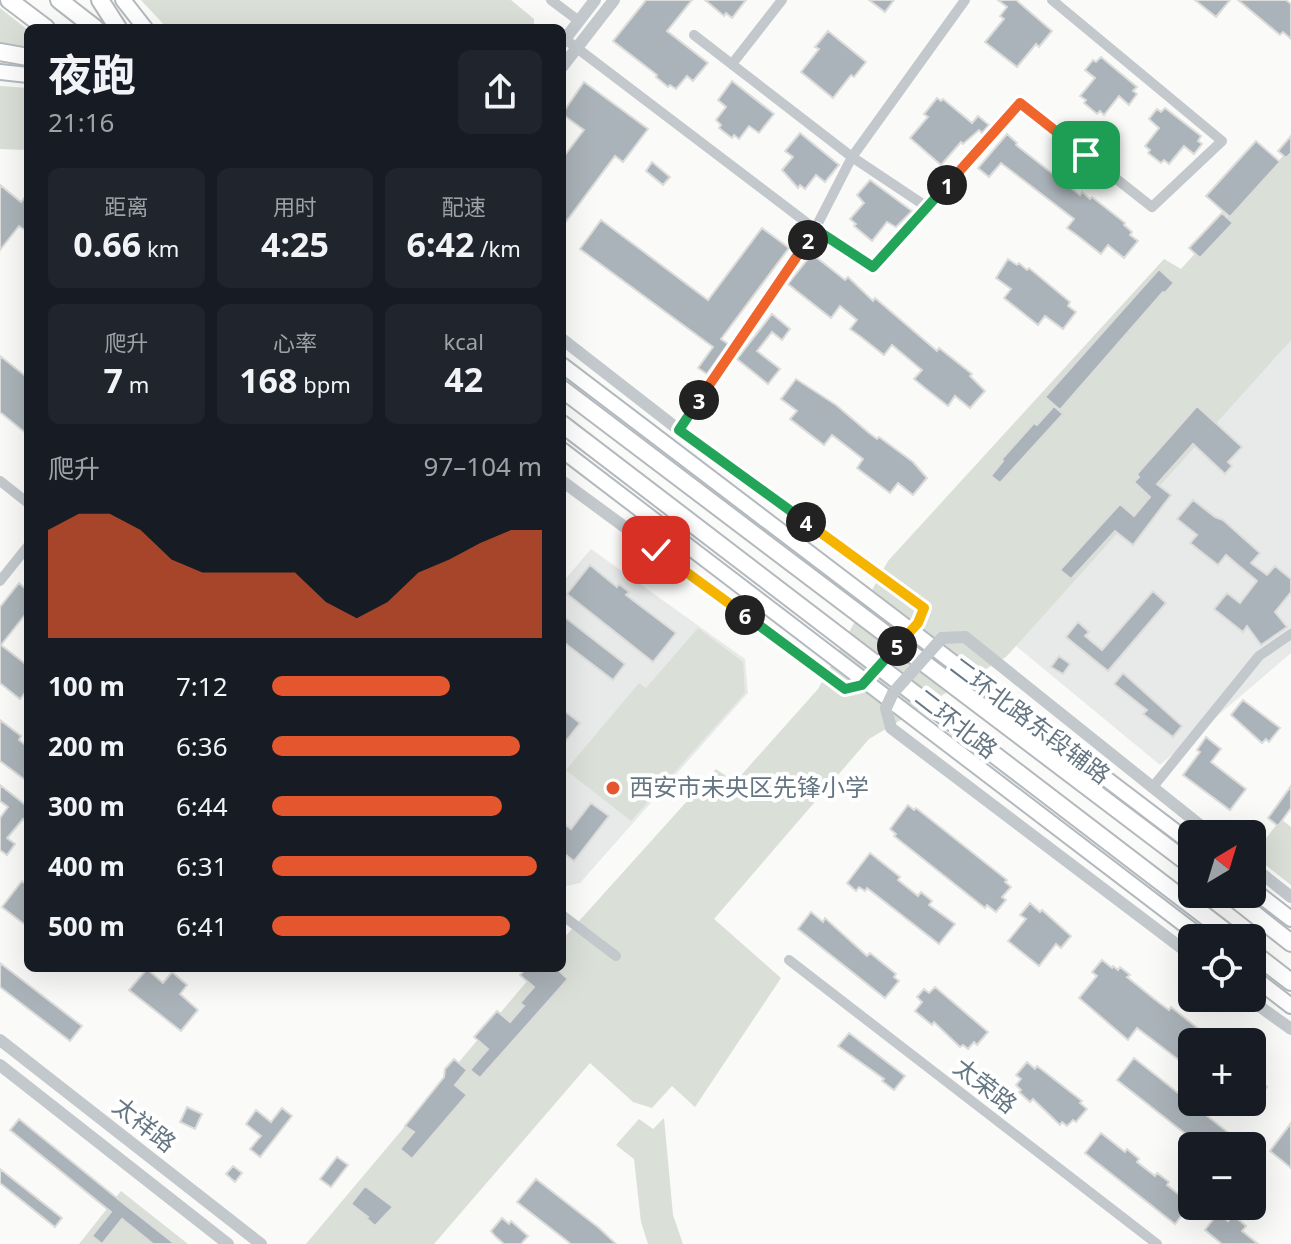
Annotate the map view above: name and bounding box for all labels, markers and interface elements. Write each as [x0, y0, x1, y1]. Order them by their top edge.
text: 夜跑 [48, 44, 136, 104]
button: share [458, 50, 542, 134]
text: 21:16 [48, 104, 114, 140]
pin [1052, 121, 1120, 189]
icon: arrive [1064, 133, 1108, 177]
pin: 1 [927, 165, 967, 205]
text: 1 [941, 170, 953, 200]
text: 距离 [104, 191, 148, 221]
text: 用时 [273, 191, 317, 221]
text: 配速 [442, 191, 486, 221]
pin: 2 [788, 220, 828, 260]
text: 0.66 [73, 221, 141, 267]
text: 4:25 [261, 221, 329, 267]
text: 6:42 [407, 221, 475, 267]
text: 2 [802, 225, 814, 255]
text: km [141, 233, 179, 263]
text: /km [475, 233, 521, 263]
text: kcal [444, 326, 484, 356]
text: 爬升 [104, 327, 148, 357]
text: 心率 [273, 327, 317, 357]
text: 42 [444, 356, 483, 402]
text: 7 [103, 357, 123, 403]
text: 168 [239, 357, 297, 403]
text: m [123, 369, 149, 399]
text: bpm [297, 369, 351, 399]
pin: 3 [679, 380, 719, 420]
text: 3 [693, 385, 705, 415]
text: 97–104 m [424, 448, 542, 484]
text: 爬升 [48, 450, 100, 486]
pin: 4 [786, 502, 826, 542]
text: 4 [800, 507, 812, 537]
pin [622, 516, 690, 584]
icon: check [634, 528, 678, 572]
pin: 6 [725, 595, 765, 635]
text: 6 [739, 600, 751, 630]
pin: 5 [877, 626, 917, 666]
text: 5 [891, 631, 903, 661]
street label: 二环北路东段辅路 [945, 652, 1115, 790]
text: 100 m [48, 668, 125, 704]
text: 7:12 [176, 668, 228, 704]
street label: 二环北路 [909, 683, 1003, 765]
text: 200 m [48, 728, 125, 764]
text: 6:36 [176, 728, 228, 764]
place label: 西安市未央区先锋小学 [629, 770, 869, 803]
marker: 西安市未央区先锋小学 [604, 779, 622, 797]
text: 300 m [48, 788, 125, 824]
text: 6:44 [176, 788, 228, 824]
north arrow [1178, 820, 1266, 908]
map controls [1178, 820, 1266, 1220]
text: 400 m [48, 848, 125, 884]
text: 6:31 [176, 848, 228, 884]
text: 500 m [48, 908, 125, 944]
text: 6:41 [176, 908, 228, 944]
button: locate [1178, 924, 1266, 1012]
button: + [1178, 1028, 1266, 1116]
street label: 太荣路 [947, 1050, 1024, 1120]
street label: 太祥路 [106, 1089, 183, 1159]
button: − [1178, 1132, 1266, 1220]

